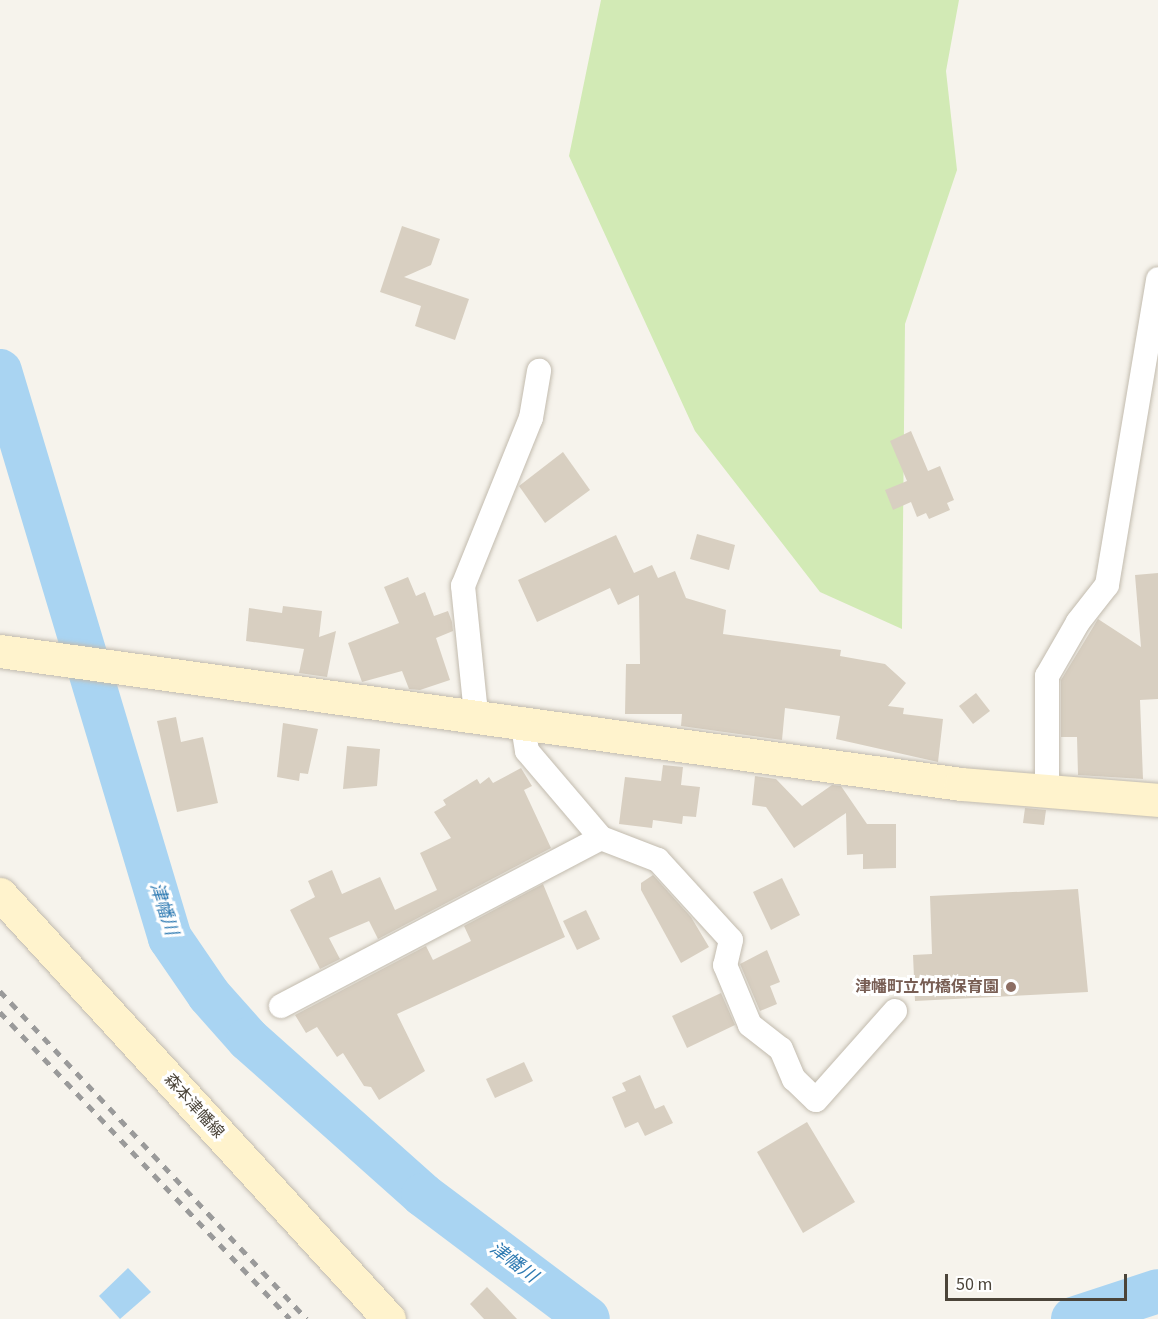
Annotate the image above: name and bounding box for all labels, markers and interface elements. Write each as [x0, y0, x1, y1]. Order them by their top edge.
water label: 津幡川 [144, 880, 182, 938]
place label: 津幡町立竹橋保育園 [855, 977, 999, 997]
marker: 津幡町立竹橋保育園 [1004, 980, 1018, 994]
street label: 森本津幡線 [160, 1070, 228, 1142]
water label: 津幡川 [485, 1238, 541, 1288]
scale bar [948, 1262, 1130, 1300]
text: 50 m [956, 1272, 992, 1297]

